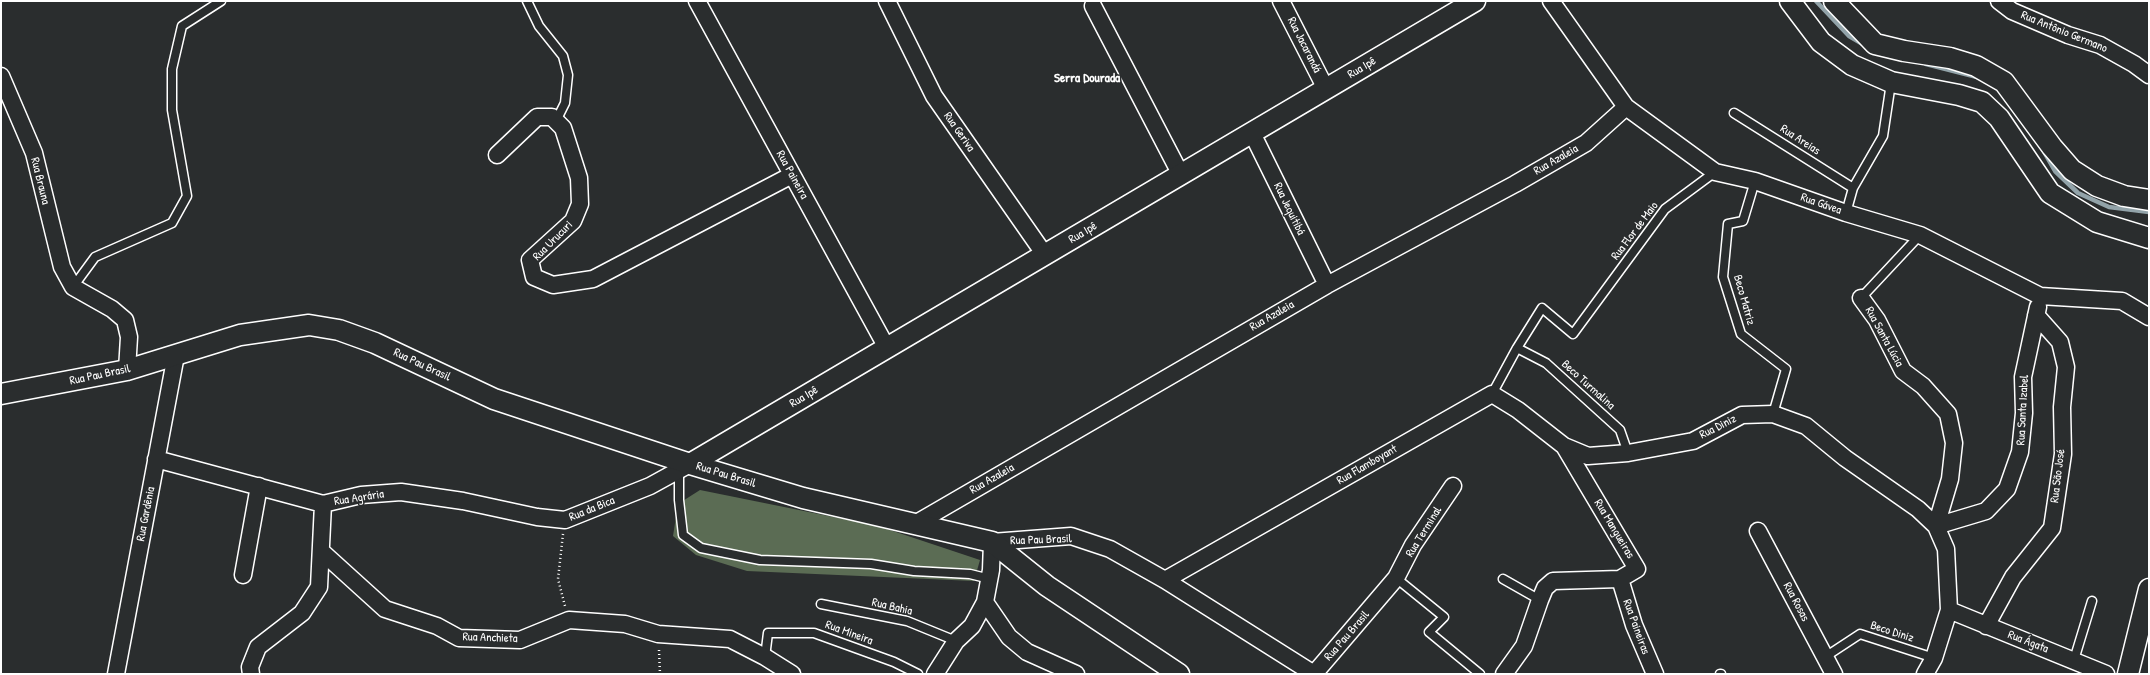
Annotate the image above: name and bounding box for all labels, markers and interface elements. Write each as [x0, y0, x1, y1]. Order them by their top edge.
street label: Rua Antônio Germano [2019, 8, 2109, 56]
street label: Rua Jacarandá [1284, 15, 1324, 75]
street label: Rua Ipê [1345, 54, 1379, 82]
district label: Serra Dourada [1054, 71, 1120, 87]
street label: Rua Geriva [940, 109, 978, 155]
street label: Rua Areias [1777, 122, 1823, 158]
street label: Rua Azaleia [1531, 142, 1581, 178]
street label: Rua Paineira [773, 148, 811, 202]
street label: Rua Brauna [27, 156, 53, 206]
street label: Rua Jequitibá [1270, 180, 1308, 238]
street label: Rua Gávea [1799, 190, 1843, 218]
street label: Rua Flor de Maio [1608, 199, 1662, 263]
street label: Rua Urucuri [530, 218, 576, 264]
street label: Rua Ipê [1066, 219, 1100, 247]
street label: Beco Matriz [1730, 273, 1758, 327]
street label: Rua Azaleia [1247, 298, 1297, 334]
street label: Rua Santa Lúcia [1862, 305, 1906, 369]
street label: Rua Pau Brasil [391, 345, 453, 385]
street label: Beco Turmalina [1558, 357, 1618, 413]
street label: Rua Pau Brasil [68, 362, 132, 388]
street label: Rua Santa Izabel [2014, 374, 2032, 446]
street label: Rua Ipê [787, 383, 821, 411]
street label: Rua Diniz [1697, 412, 1739, 442]
street label: Rua Flamboyant [1334, 442, 1400, 488]
street label: Rua São José [2048, 448, 2068, 504]
street label: Rua Pau Brasil [694, 459, 758, 491]
street label: Rua Azaleia [967, 461, 1017, 497]
street label: Rua Gardênia [134, 486, 158, 542]
street label: Rua Agrária [333, 487, 385, 509]
street label: Rua da Bica [567, 493, 617, 525]
street label: Rua Mangueiras [1591, 497, 1637, 561]
street label: Rua Terminal [1403, 504, 1445, 560]
street label: Rua Pau Brasil [1010, 532, 1072, 548]
street label: Rua Rosas [1780, 580, 1812, 624]
street label: Rua Bahia [870, 595, 914, 619]
street label: Rua Paineiras [1619, 597, 1653, 657]
street label: Rua Pau Brasil [1321, 608, 1373, 664]
street label: Rua Mineira [823, 618, 875, 648]
street label: Beco Diniz [1868, 618, 1916, 646]
street label: Rua Ágata [2006, 628, 2050, 656]
street label: Rua Anchieta [462, 630, 518, 646]

